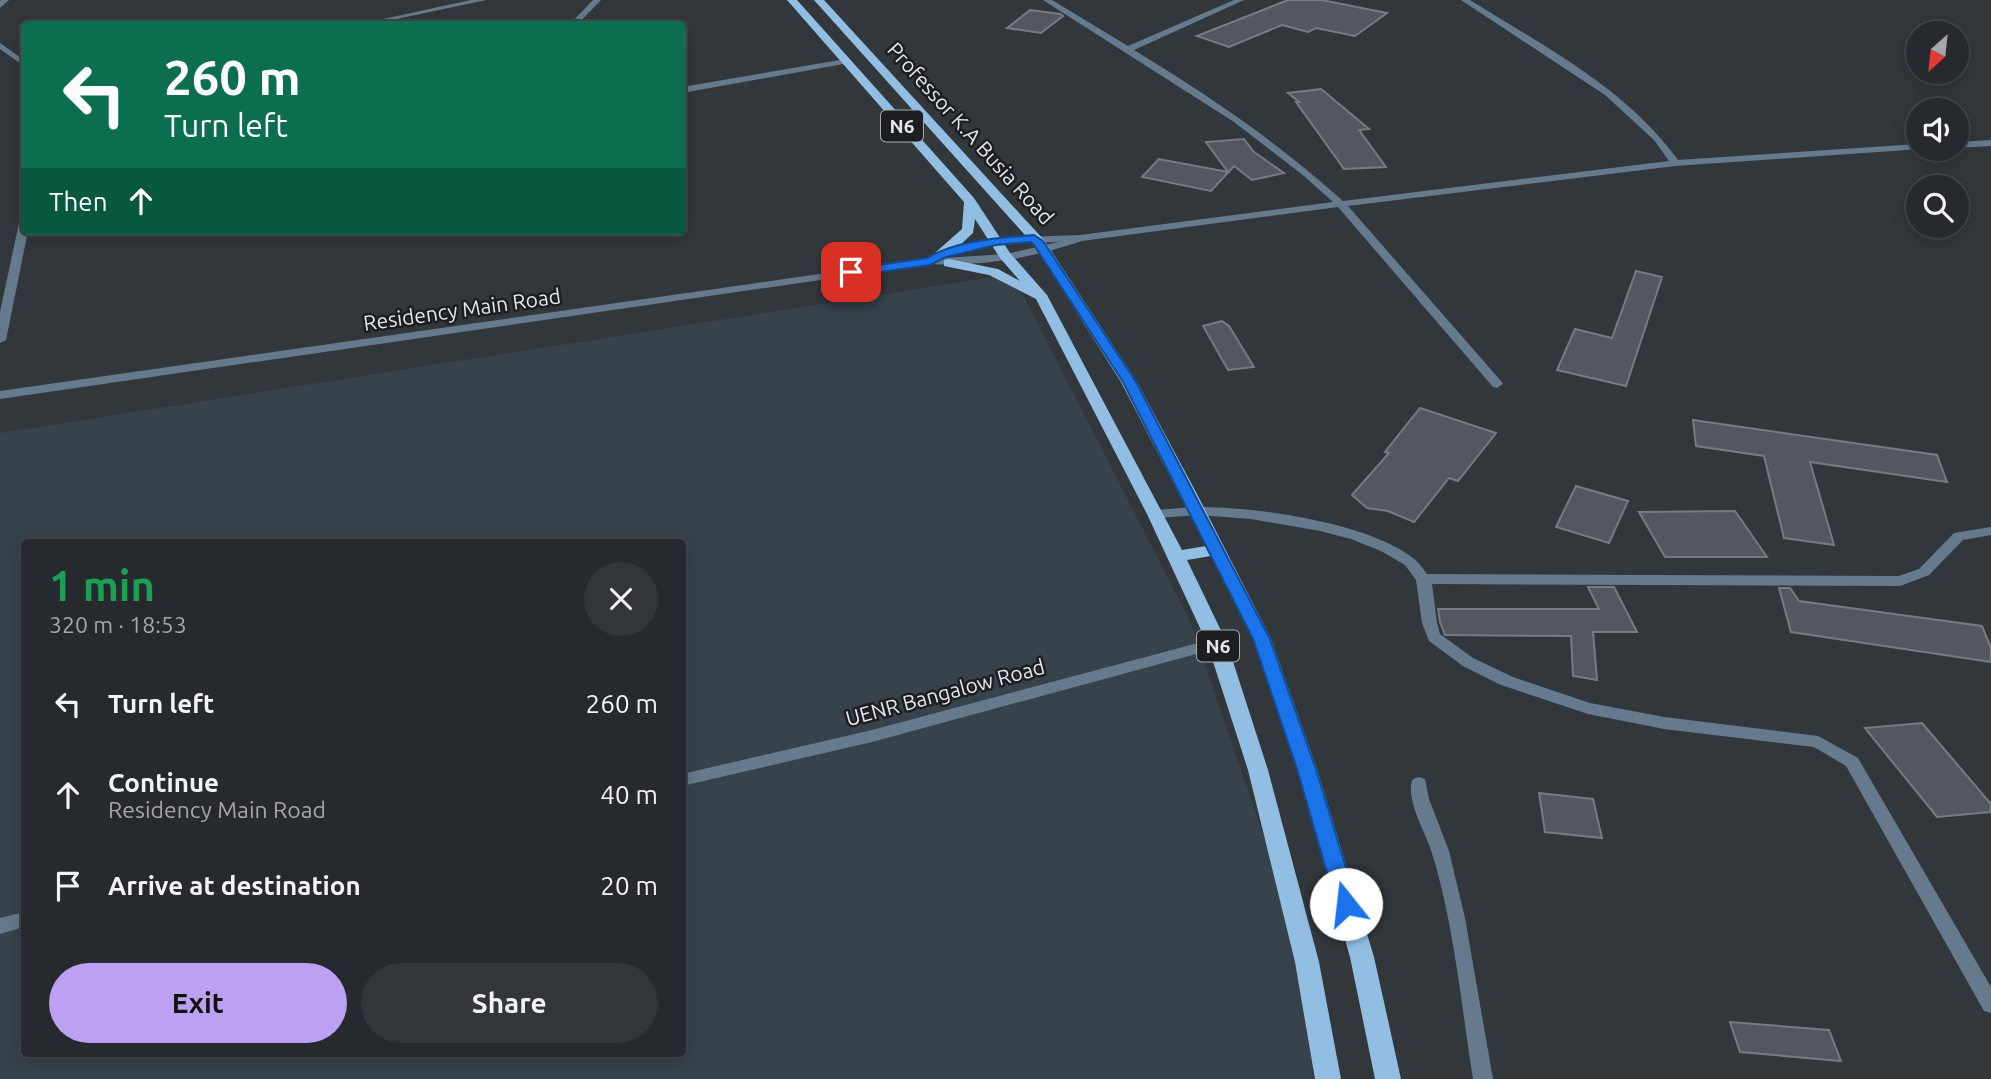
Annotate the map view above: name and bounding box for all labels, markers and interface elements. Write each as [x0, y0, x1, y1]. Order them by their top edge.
north arrow [1906, 21, 1969, 84]
map controls [1906, 21, 1969, 238]
street label: Professor K.A Busia Road [883, 37, 1059, 229]
icon: left [49, 49, 140, 140]
text: 260 m [164, 49, 301, 104]
button: sound [1906, 98, 1969, 161]
text: Turn left [164, 107, 288, 143]
road number: N6 [881, 110, 923, 142]
button: search [1906, 175, 1969, 238]
icon: ahead [122, 182, 160, 220]
text: Then [49, 187, 108, 216]
pin [821, 242, 881, 302]
icon: arrive [832, 253, 870, 291]
street label: Residency Main Road [362, 283, 562, 335]
text: 1 min [49, 562, 155, 609]
button: close [584, 562, 658, 636]
text: 320 m · 18:53 [49, 612, 187, 637]
road number: N6 [1197, 631, 1239, 662]
street label: UENR Bangalow Road [843, 654, 1047, 730]
icon: left [49, 685, 87, 723]
text: Turn left [108, 689, 214, 718]
text: 260 m [586, 689, 658, 718]
text: Continue [108, 768, 219, 797]
icon: ahead [49, 776, 87, 814]
text: 40 m [600, 780, 658, 809]
text: Residency Main Road [108, 797, 326, 822]
icon: arrive [49, 867, 87, 905]
position arrow [1309, 867, 1383, 941]
text: Arrive at destination [108, 871, 361, 900]
text: 20 m [600, 871, 658, 900]
button: Exit [49, 963, 347, 1043]
button: Share [361, 963, 658, 1043]

